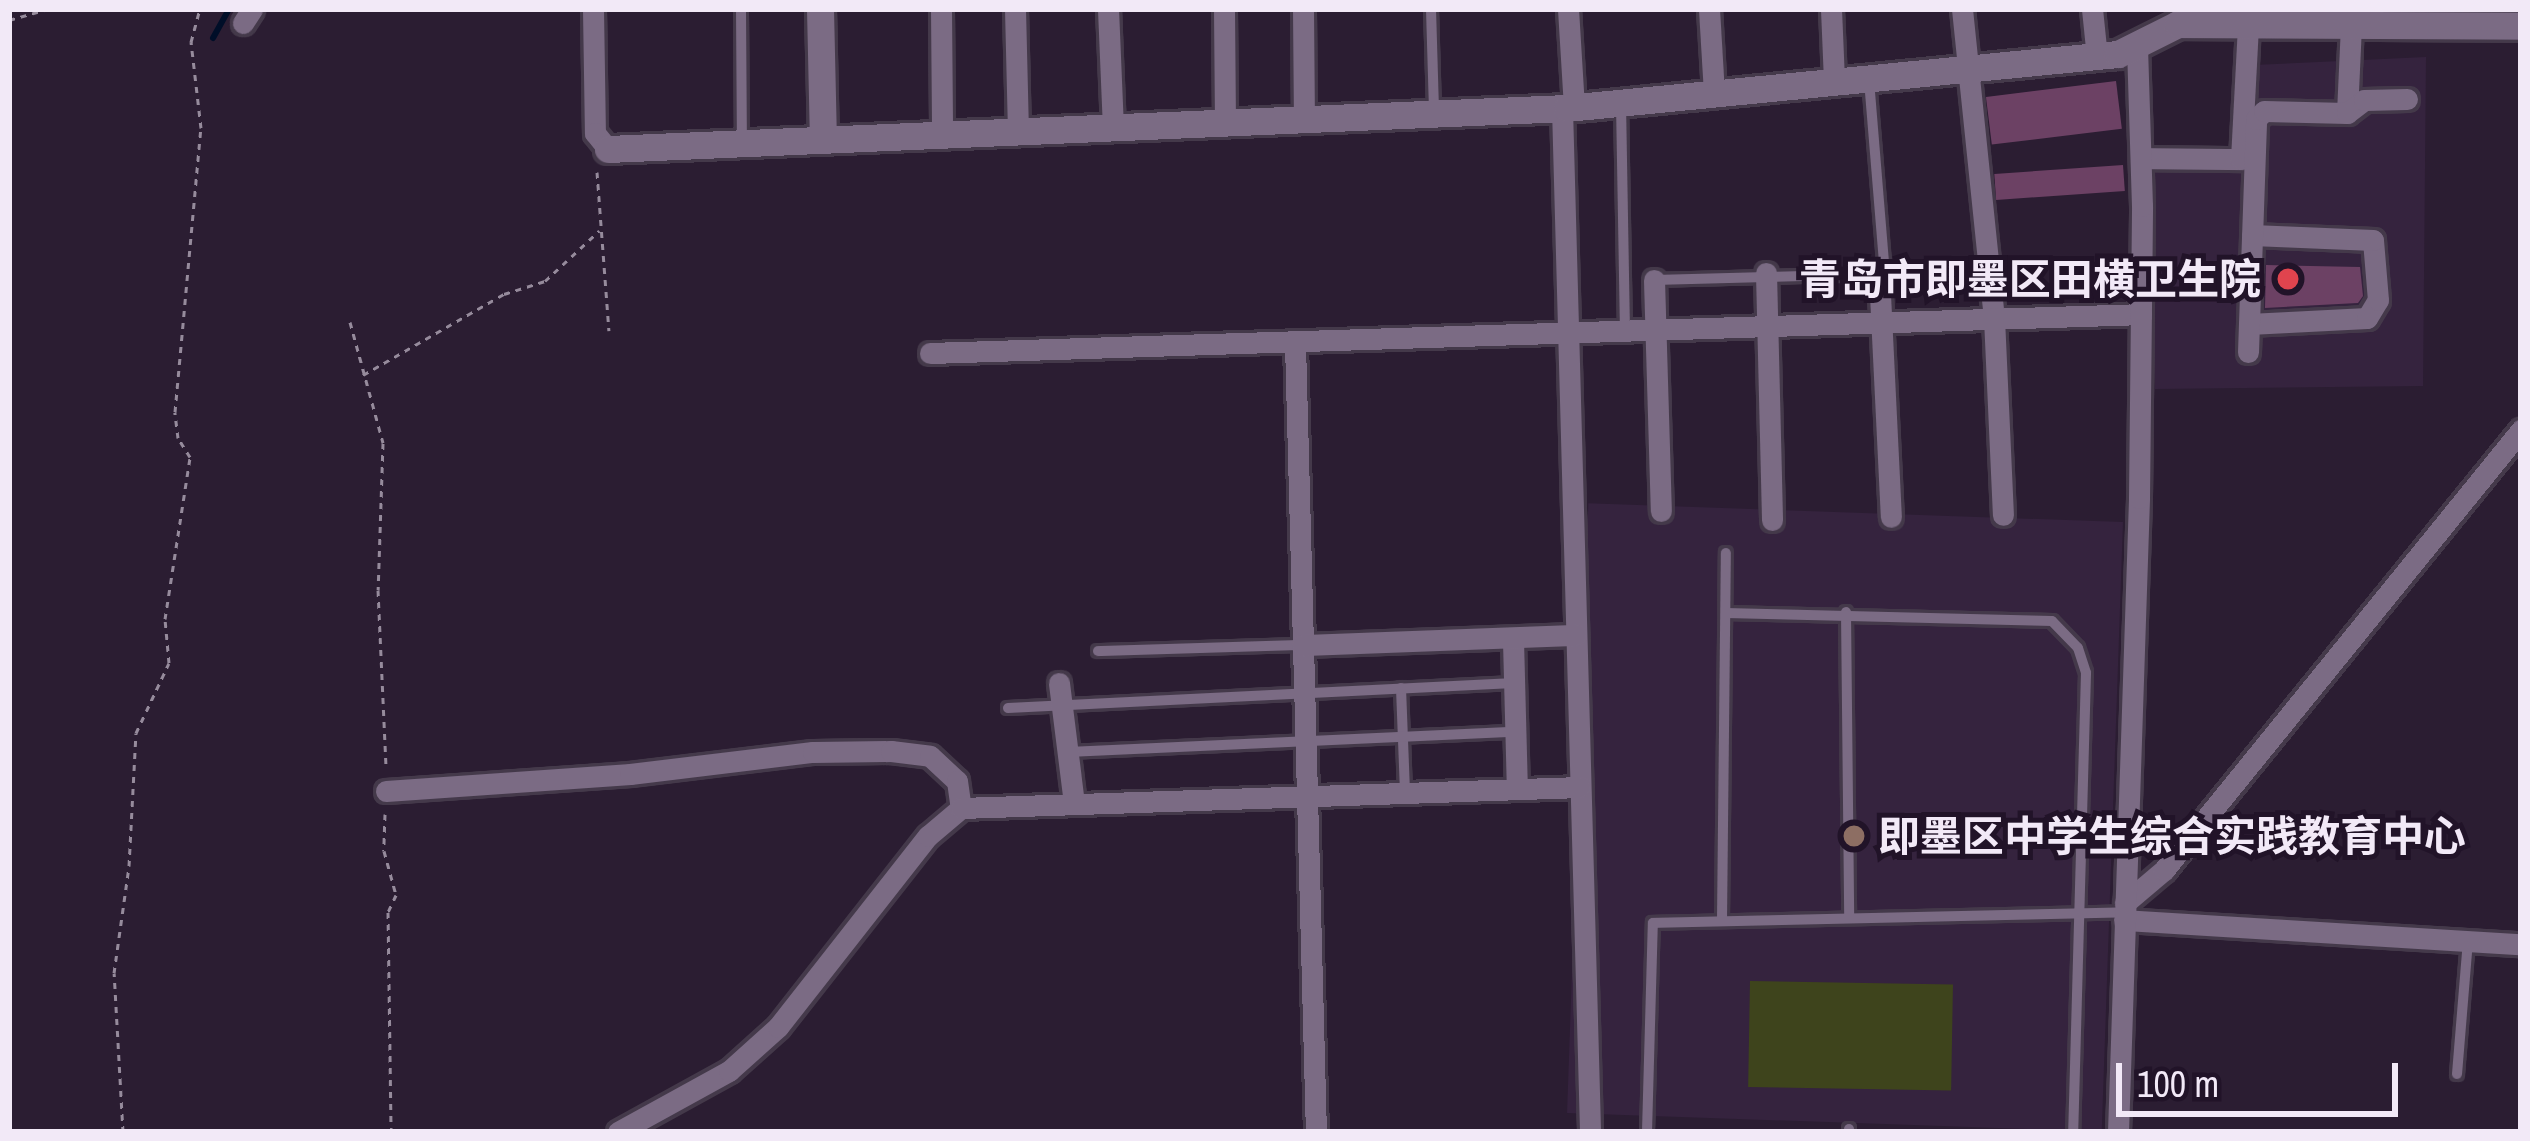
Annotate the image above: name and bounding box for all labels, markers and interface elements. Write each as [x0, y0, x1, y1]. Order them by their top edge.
place label: 青岛市即墨区田横卫生院 [1799, 254, 2261, 304]
marker: 青岛市即墨区田横卫生院 [2272, 263, 2304, 295]
place label: 即墨区中学生综合实践教育中心 [1878, 811, 2466, 861]
marker: 即墨区中学生综合实践教育中心 [1841, 823, 1867, 849]
scale bar [2122, 1039, 2404, 1113]
text: 100 m [2137, 1060, 2219, 1108]

